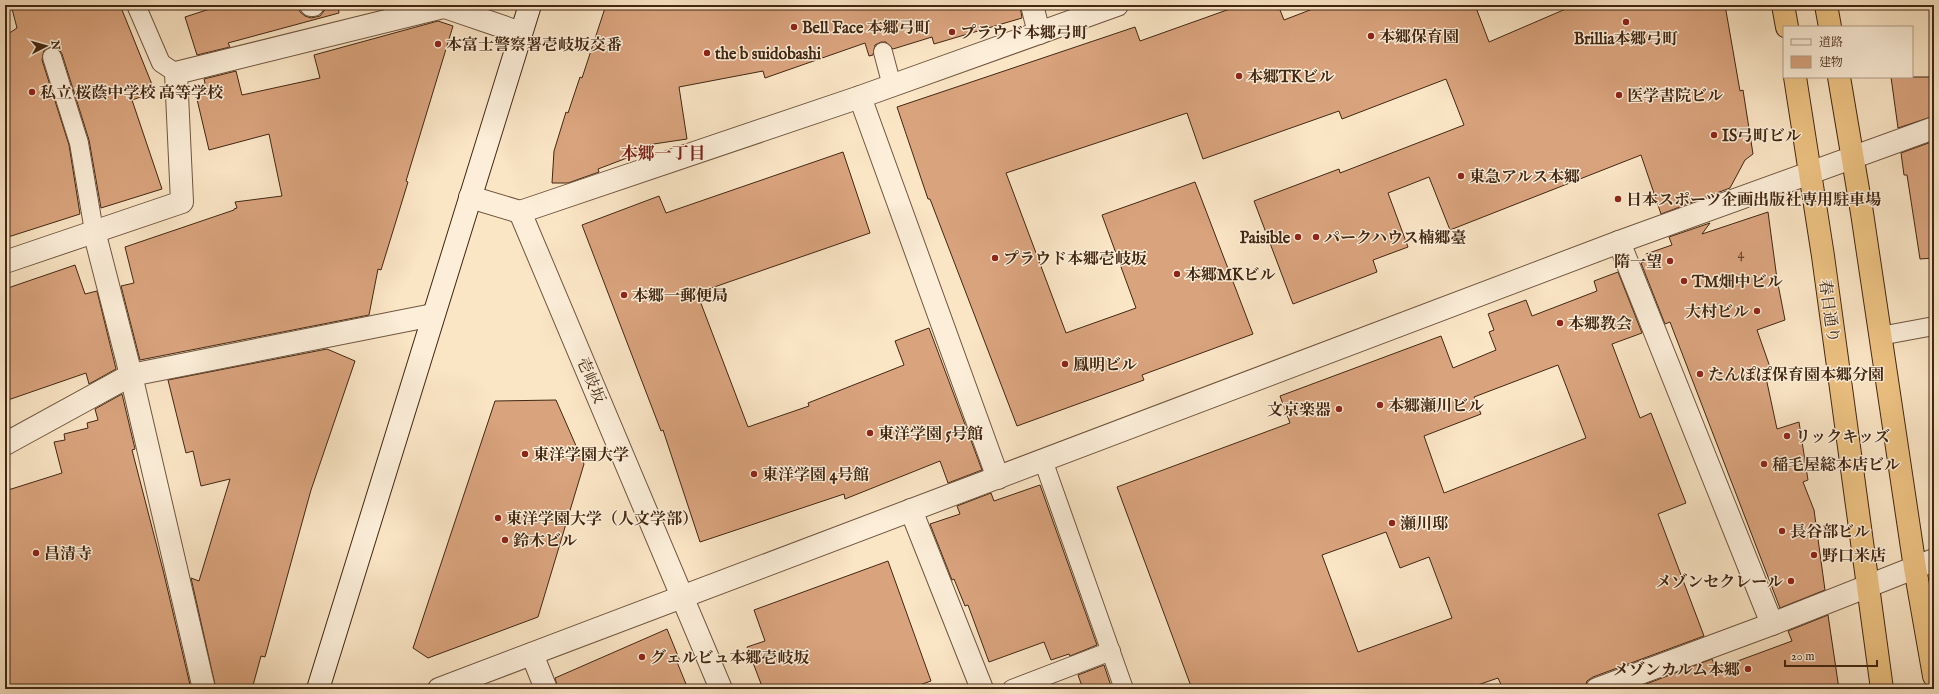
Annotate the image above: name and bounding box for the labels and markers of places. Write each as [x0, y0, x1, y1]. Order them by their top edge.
marker: Brillia本郷弓町 [1621, 17, 1631, 27]
place label: Bell Face 本郷弓町 [802, 19, 931, 39]
marker: Bell Face 本郷弓町 [789, 22, 799, 32]
place label: プラウド本郷弓町 [960, 24, 1088, 44]
marker: プラウド本郷弓町 [947, 27, 957, 37]
place label: 本郷保育園 [1379, 28, 1459, 48]
place label: Brillia本郷弓町 [1574, 30, 1678, 50]
marker: 本郷保育園 [1366, 31, 1376, 41]
place label: 本富士警察署壱岐坂交番 [446, 36, 622, 56]
marker: 本富士警察署壱岐坂交番 [433, 39, 443, 49]
place label: the b suidobashi [714, 45, 822, 65]
marker: the b suidobashi [702, 48, 712, 58]
place label: 本郷TKビル [1247, 68, 1334, 88]
marker: 本郷TKビル [1234, 71, 1244, 81]
place label: 私立 桜蔭中学校 高等学校 [40, 84, 224, 104]
marker: 私立 桜蔭中学校 高等学校 [27, 87, 37, 97]
place label: 医学書院ビル [1627, 87, 1723, 107]
marker: 医学書院ビル [1614, 90, 1624, 100]
place label: IS弓町ビル [1722, 127, 1801, 147]
marker: IS弓町ビル [1709, 130, 1719, 140]
place label: 東急アルス本郷 [1469, 168, 1580, 188]
marker: 東急アルス本郷 [1456, 171, 1466, 181]
place label: 日本スポーツ企画出版社専用駐車場 [1626, 191, 1881, 211]
marker: 日本スポーツ企画出版社専用駐車場 [1613, 194, 1623, 204]
place label: Paisible [1240, 229, 1291, 249]
place label: パークハウス楠郷臺 [1324, 229, 1467, 249]
marker: Paisible [1293, 232, 1303, 242]
marker: パークハウス楠郷臺 [1311, 232, 1321, 242]
place label: プラウド本郷壱岐坂 [1003, 250, 1147, 270]
marker: プラウド本郷壱岐坂 [990, 253, 1000, 263]
place label: 隋一望 [1614, 253, 1662, 273]
marker: 隋一望 [1665, 256, 1675, 266]
place label: 本郷MKビル [1185, 266, 1276, 286]
marker: 本郷MKビル [1172, 269, 1182, 279]
place label: TM畑中ビル [1691, 273, 1783, 293]
marker: TM畑中ビル [1679, 276, 1689, 286]
place label: 本郷一郵便局 [632, 287, 728, 307]
marker: 本郷一郵便局 [619, 290, 629, 300]
place label: 大村ビル [1685, 303, 1749, 323]
marker: 大村ビル [1752, 306, 1762, 316]
place label: 本郷教会 [1568, 315, 1632, 335]
marker: 本郷教会 [1555, 318, 1565, 328]
place label: 鳳明ビル [1073, 356, 1137, 376]
marker: 鳳明ビル [1060, 359, 1070, 369]
place label: たんぽぽ保育園本郷分園 [1708, 366, 1884, 386]
marker: たんぽぽ保育園本郷分園 [1695, 369, 1705, 379]
place label: 本郷瀬川ビル [1388, 397, 1484, 417]
marker: 本郷瀬川ビル [1375, 400, 1385, 410]
place label: 文京楽器 [1267, 401, 1331, 421]
marker: 文京楽器 [1334, 404, 1344, 414]
place label: 東洋学園 5号館 [878, 425, 983, 445]
marker: 東洋学園 5号館 [865, 428, 875, 438]
place label: リックキッズ [1795, 428, 1890, 448]
marker: リックキッズ [1782, 431, 1792, 441]
place label: 東洋学園大学 [533, 446, 629, 466]
marker: 東洋学園大学 [520, 449, 530, 459]
place label: 稲毛屋総本店ビル [1772, 456, 1900, 476]
marker: 稲毛屋総本店ビル [1759, 459, 1769, 469]
place label: 東洋学園 4号館 [762, 466, 869, 486]
marker: 東洋学園 4号館 [749, 469, 759, 479]
place label: 東洋学園大学（人文学部） [506, 510, 698, 530]
marker: 東洋学園大学（人文学部） [493, 513, 503, 523]
place label: 瀬川邸 [1400, 515, 1449, 535]
marker: 瀬川邸 [1387, 518, 1397, 528]
place label: 長谷部ビル [1790, 523, 1870, 543]
marker: 長谷部ビル [1777, 526, 1787, 536]
place label: 鈴木ビル [513, 532, 577, 552]
marker: 鈴木ビル [500, 535, 510, 545]
place label: 昌清寺 [44, 545, 92, 565]
place label: 野口米店 [1822, 547, 1886, 567]
marker: 昌清寺 [31, 548, 41, 558]
marker: 野口米店 [1809, 550, 1819, 560]
place label: メゾンセクレール [1656, 573, 1783, 593]
marker: メゾンセクレール [1786, 576, 1796, 586]
place label: グェルビュ本郷壱岐坂 [650, 649, 810, 669]
marker: グェルビュ本郷壱岐坂 [637, 652, 647, 662]
place label: メゾンカルム本郷 [1613, 661, 1740, 681]
marker: メゾンカルム本郷 [1743, 664, 1753, 674]

